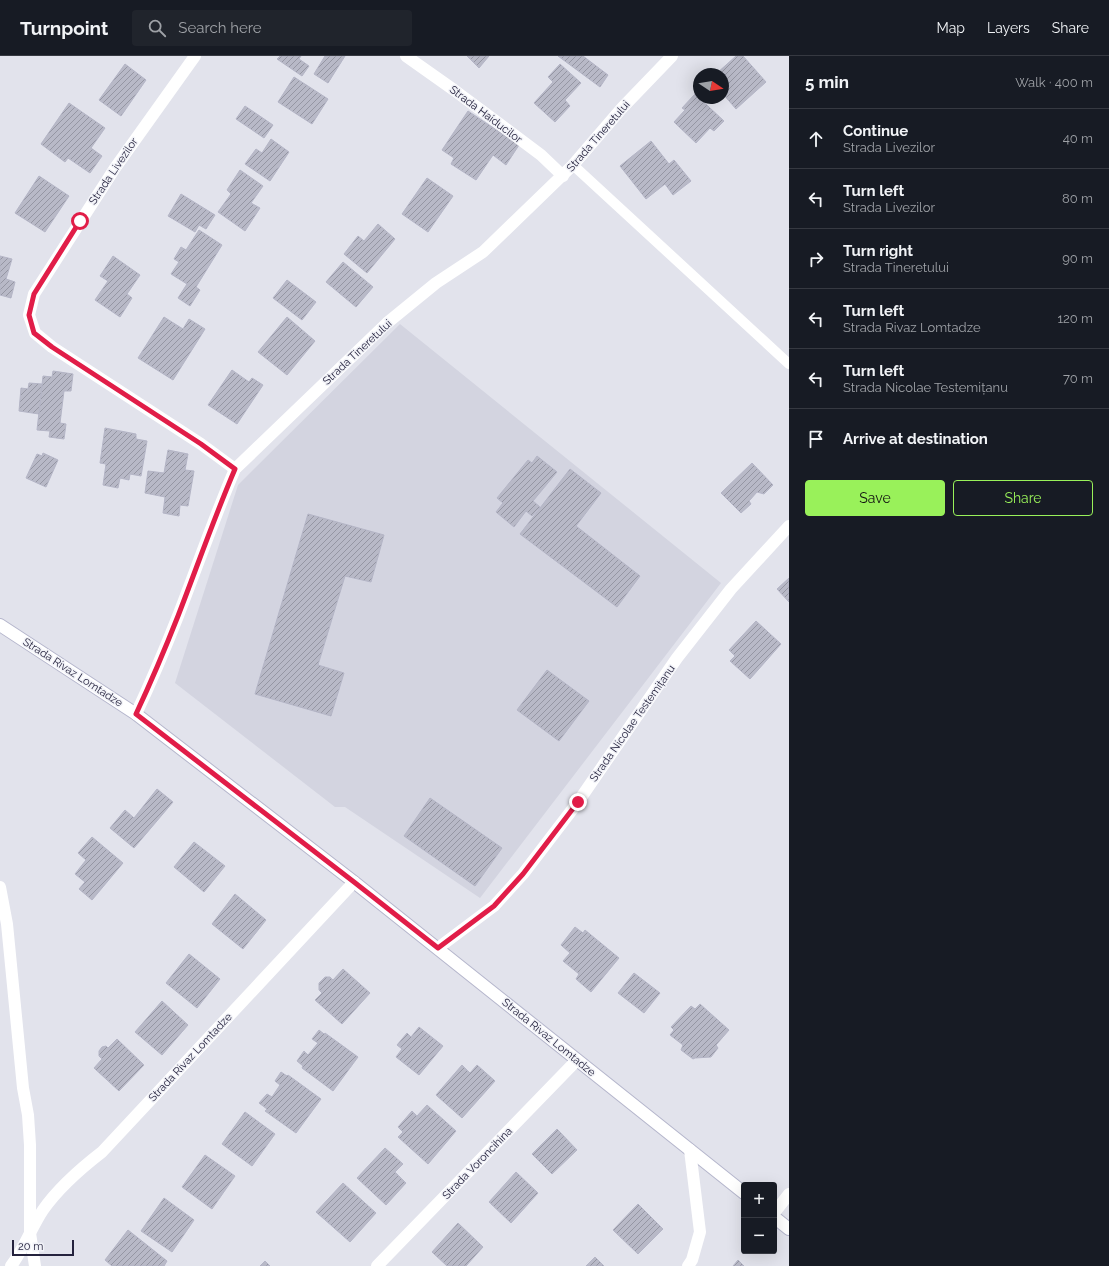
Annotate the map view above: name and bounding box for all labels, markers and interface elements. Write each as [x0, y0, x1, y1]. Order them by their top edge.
search box [132, 10, 412, 46]
text: Turnpoint [20, 17, 108, 39]
icon: search [146, 17, 168, 39]
text: Search here [178, 19, 262, 37]
text: Map [937, 20, 965, 36]
text: Layers [987, 20, 1030, 36]
text: Share [1052, 20, 1089, 36]
north arrow [693, 68, 729, 104]
text: 5 min [805, 72, 849, 92]
text: Walk · 400 m [1015, 75, 1093, 90]
street label: Strada Haiducilor [447, 83, 525, 146]
street label: Strada Tineretului [564, 98, 633, 174]
text: Continue [843, 122, 908, 140]
icon: ahead [805, 128, 827, 150]
text: 40 m [1063, 131, 1093, 146]
street label: Strada Livezilor [86, 135, 141, 207]
text: Strada Livezilor [843, 140, 935, 155]
text: Turn left [843, 182, 904, 200]
icon: left [805, 188, 827, 210]
text: 80 m [1062, 191, 1093, 206]
text: Strada Livezilor [843, 200, 935, 215]
route start [71, 212, 89, 230]
text: Turn right [843, 242, 913, 260]
icon: right [805, 248, 827, 270]
text: 90 m [1062, 251, 1093, 266]
text: Strada Tineretului [843, 260, 949, 275]
text: Turn left [843, 302, 904, 320]
icon: left [805, 308, 827, 330]
text: 120 m [1057, 311, 1093, 326]
street label: Strada Tineretului [320, 317, 395, 388]
text: Strada Rivaz Lomtadze [843, 320, 981, 335]
text: Turn left [843, 362, 904, 380]
icon: left [805, 368, 827, 390]
text: 70 m [1063, 371, 1093, 386]
text: Strada Nicolae Testemițanu [843, 380, 1008, 395]
icon: arrive [805, 428, 827, 450]
text: Arrive at destination [843, 430, 988, 448]
button: Save [805, 480, 945, 516]
button: Share [953, 480, 1093, 516]
street label: Strada Rivaz Lomtadze [20, 635, 126, 710]
street label: Strada Nicolae Testemițanu [587, 662, 678, 784]
route end [569, 793, 587, 811]
street label: Strada Rivaz Lomtadze [499, 996, 598, 1079]
street label: Strada Rivaz Lomtadze [146, 1010, 235, 1104]
street label: Strada Voroncihina [440, 1125, 515, 1202]
map controls [741, 1182, 777, 1254]
button: + [741, 1182, 777, 1218]
button: − [741, 1218, 777, 1254]
scale bar [12, 1238, 74, 1257]
text: 20 m [18, 1240, 43, 1253]

